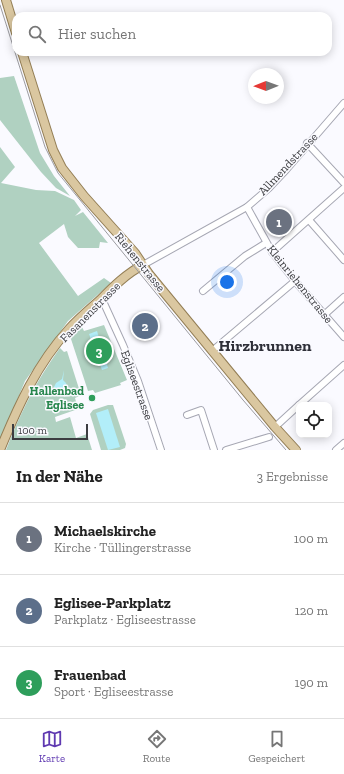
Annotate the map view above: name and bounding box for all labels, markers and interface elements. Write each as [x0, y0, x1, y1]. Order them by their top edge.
search box [12, 12, 332, 56]
icon: search [26, 23, 48, 45]
text: Hier suchen [58, 25, 136, 43]
north arrow [248, 68, 284, 104]
street label: Allmendstrasse [255, 130, 321, 198]
pin: 1 [266, 207, 292, 237]
street label: Riehenstrasse [112, 229, 168, 295]
street label: Kleinriehenstrasse [264, 242, 336, 326]
your location [217, 272, 237, 292]
street label: Fasanenstrasse [57, 279, 123, 345]
pin: 2 [132, 311, 158, 341]
pin: 3 [86, 336, 112, 366]
district label: Hirzbrunnen [219, 336, 312, 355]
street label: Egliseestrasse [118, 348, 156, 422]
place label: Hallenbad Eglisee [30, 384, 84, 412]
marker: Hallenbad Eglisee [87, 393, 97, 403]
map controls [296, 402, 332, 438]
button: locate [296, 402, 332, 438]
scale bar [12, 422, 88, 441]
text: 100 m [18, 424, 47, 437]
text: In der Nähe [16, 466, 103, 486]
text: 3 Ergebnisse [257, 469, 328, 484]
text: Michaelskirche [54, 522, 156, 540]
text: 1 [26, 531, 32, 546]
text: 100 m [294, 531, 328, 546]
text: Kirche · Tüllingerstrasse [54, 540, 191, 555]
text: Eglisee-Parkplatz [54, 594, 171, 612]
text: 2 [26, 603, 32, 618]
text: 120 m [295, 603, 328, 618]
text: Parkplatz · Egliseestrasse [54, 612, 196, 627]
text: Frauenbad [54, 666, 126, 684]
text: 3 [26, 675, 32, 690]
text: 190 m [294, 675, 328, 690]
text: Sport · Egliseestrasse [54, 684, 173, 699]
tab: Karte [39, 728, 65, 765]
tab: Route [143, 728, 170, 765]
tab: Gespeichert [248, 728, 305, 765]

